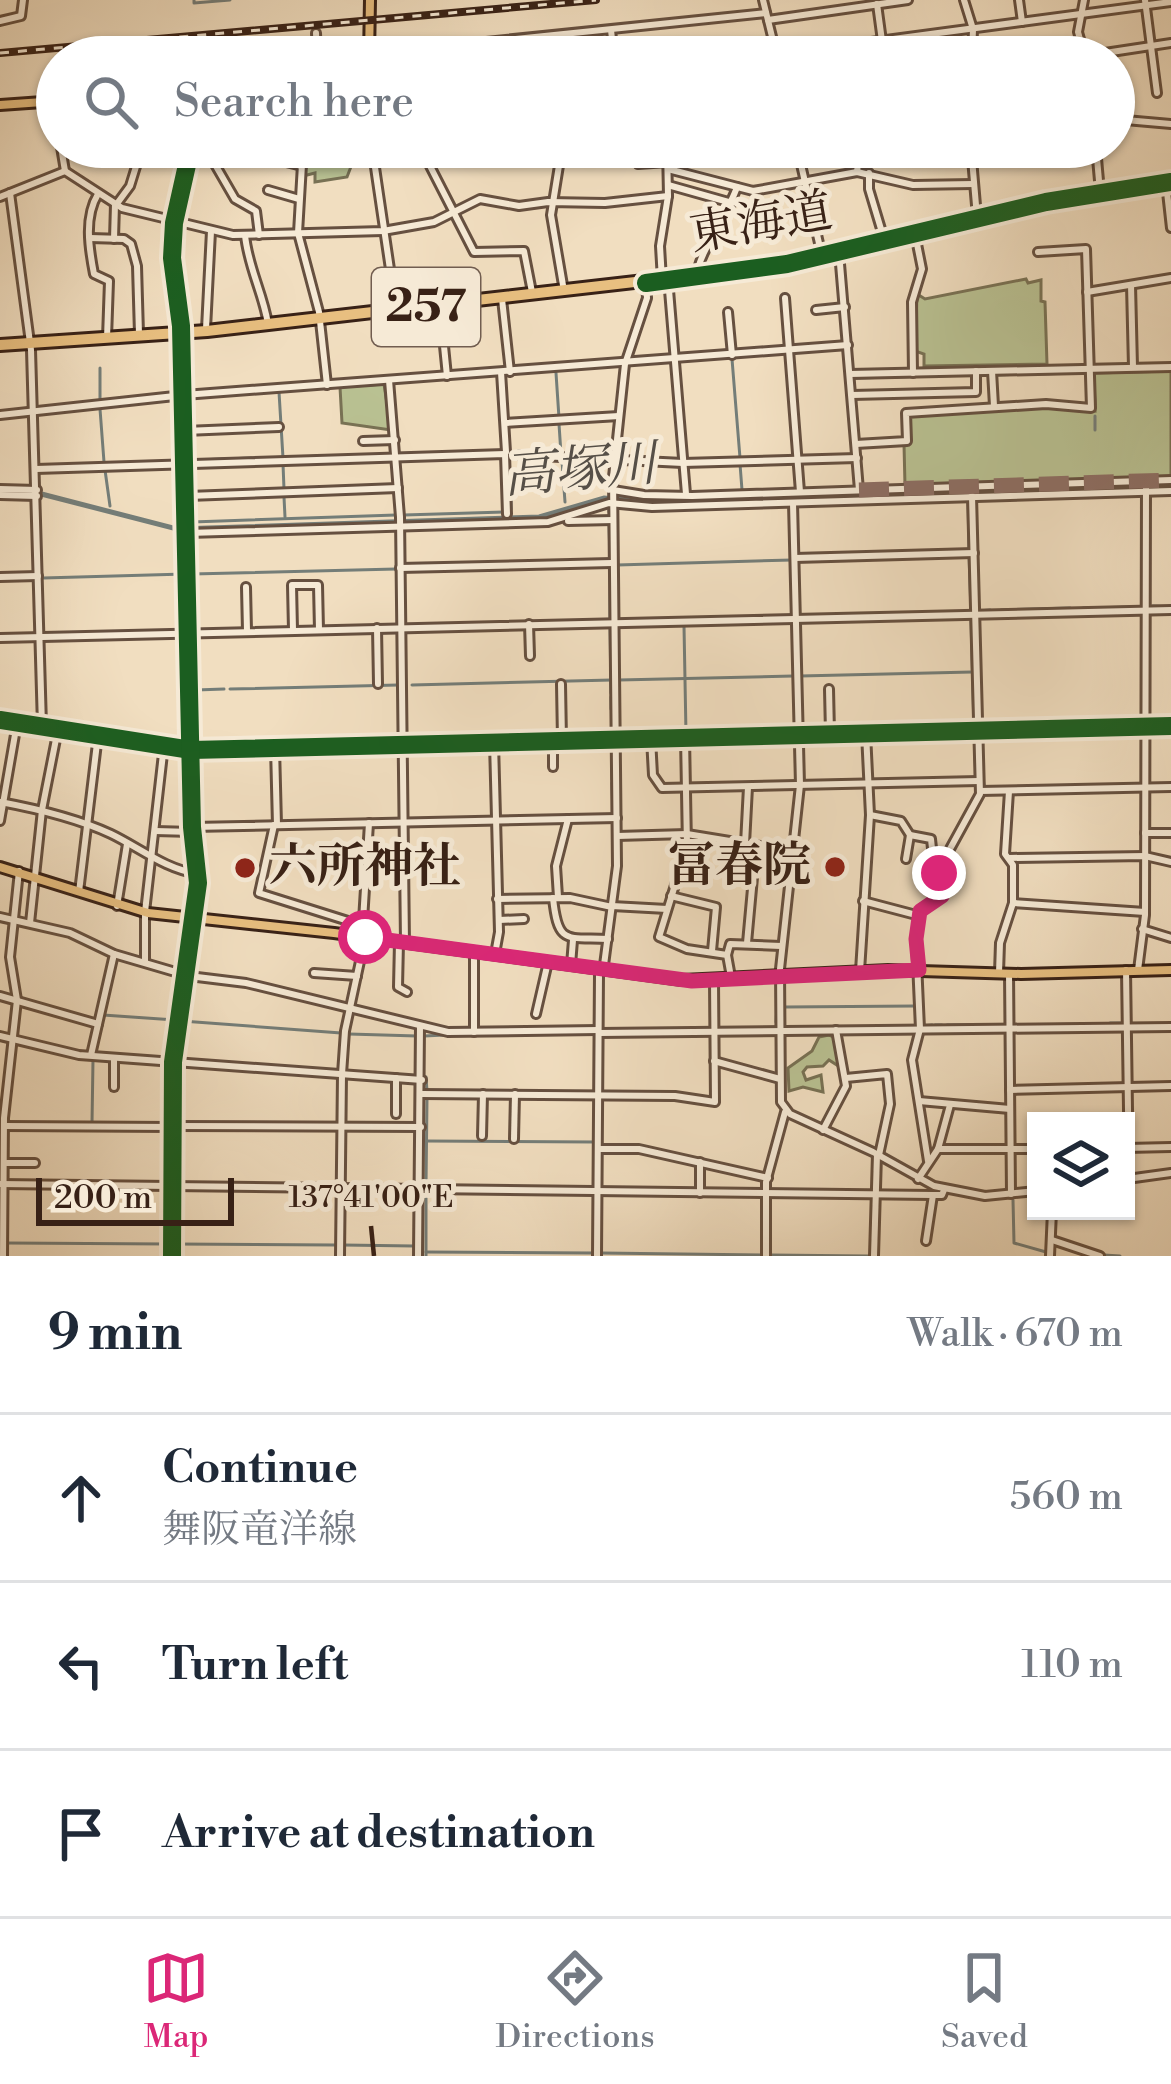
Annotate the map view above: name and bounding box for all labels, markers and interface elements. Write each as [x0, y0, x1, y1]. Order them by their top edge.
search box [36, 36, 1135, 168]
icon: search [78, 69, 144, 135]
text: Search here [174, 74, 414, 131]
street label: 東海道 [685, 182, 837, 266]
road number: 257 [372, 268, 480, 346]
water label: 高塚川 [501, 432, 664, 510]
place label: 冨春院 [667, 837, 811, 897]
place label: 六所神社 [269, 838, 461, 898]
route end [912, 846, 966, 900]
marker: 冨春院 [822, 854, 848, 880]
marker: 六所神社 [232, 855, 258, 881]
route start [338, 910, 392, 964]
map controls [1027, 1112, 1135, 1220]
button: layers [1027, 1112, 1135, 1220]
scale bar [36, 1172, 234, 1225]
text: 200 m [54, 1178, 152, 1219]
text: 137°41'00"E [289, 1179, 453, 1217]
text: 9 min [48, 1302, 182, 1366]
text: Walk · 670 m [908, 1310, 1123, 1359]
text: Continue [162, 1440, 358, 1497]
icon: ahead [48, 1465, 114, 1531]
text: 560 m [1010, 1473, 1123, 1522]
text: 舞阪竜洋線 [162, 1506, 357, 1555]
icon: left [48, 1633, 114, 1699]
text: Turn left [162, 1637, 348, 1694]
text: 110 m [1021, 1641, 1123, 1690]
icon: arrive [48, 1801, 114, 1867]
text: Arrive at destination [162, 1805, 595, 1862]
tab: Map [143, 1945, 209, 2058]
tab: Directions [496, 1945, 655, 2058]
tab: Saved [941, 1945, 1028, 2058]

